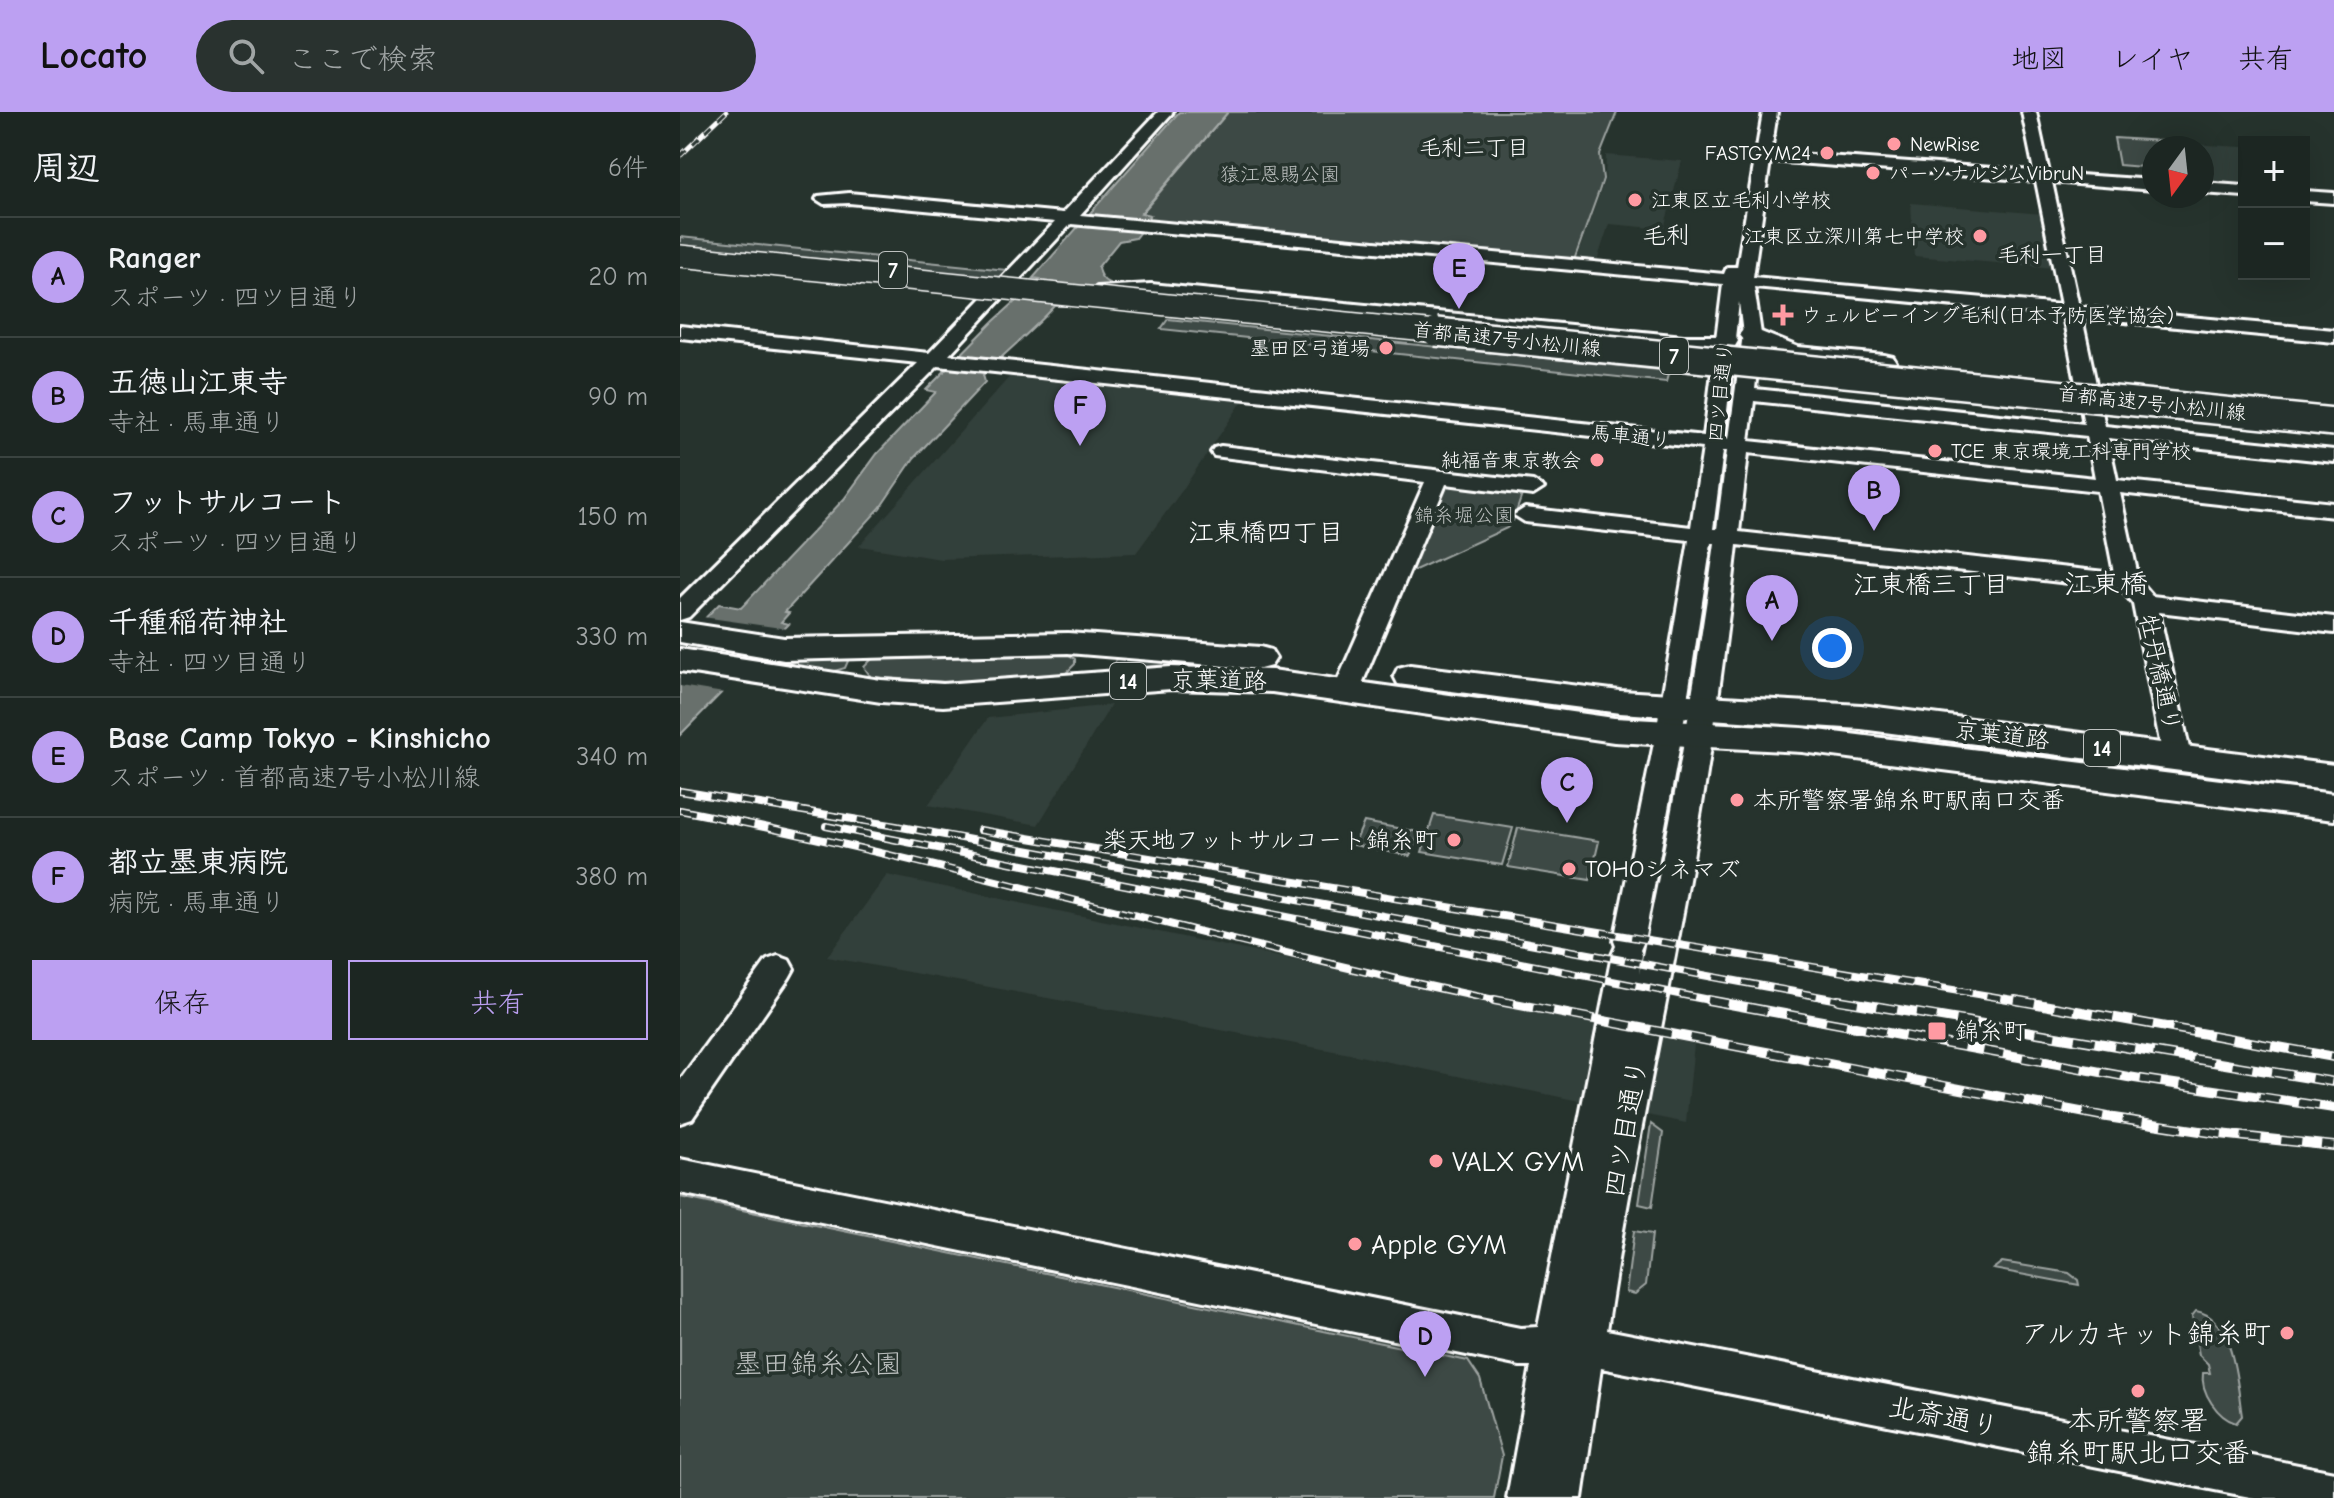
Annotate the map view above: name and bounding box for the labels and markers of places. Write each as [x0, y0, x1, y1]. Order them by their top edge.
place label: NewRise [1910, 133, 1980, 156]
marker: NewRise [1885, 135, 1903, 153]
place label: FASTGYM24 [1705, 142, 1811, 165]
marker: FASTGYM24 [1818, 144, 1836, 162]
place label: パーソナルジムVibruN [1889, 162, 2084, 185]
marker: パーソナルジムVibruN [1864, 164, 1882, 182]
place label: 江東区立毛利小学校 [1651, 189, 1831, 212]
marker: 江東区立毛利小学校 [1626, 191, 1644, 209]
place label: 江東区立深川第七中学校 [1744, 225, 1964, 248]
marker: 江東区立深川第七中学校 [1971, 227, 1989, 245]
pin: E [1433, 243, 1485, 309]
marker: ウェルビーイング毛利(日本予防医学協会) [1772, 304, 1794, 326]
place label: ウェルビーイング毛利(日本予防医学協会) [1801, 304, 2174, 327]
place label: 墨田区弓道場 [1250, 337, 1370, 360]
marker: 墨田区弓道場 [1377, 339, 1395, 357]
pin: F [1054, 380, 1106, 446]
place label: TCE 東京環境工科専門学校 [1951, 440, 2191, 463]
marker: TCE 東京環境工科専門学校 [1926, 442, 1944, 460]
place label: 純福音東京教会 [1441, 449, 1581, 472]
marker: 純福音東京教会 [1588, 451, 1606, 469]
pin: B [1848, 465, 1900, 531]
pin: A [1746, 575, 1798, 641]
pin: C [1541, 757, 1593, 823]
place label: 本所警察署錦糸町駅南口交番 [1753, 786, 2065, 814]
marker: 本所警察署錦糸町駅南口交番 [1728, 791, 1746, 809]
place label: 楽天地フットサルコート錦糸町 [1103, 826, 1438, 854]
marker: 楽天地フットサルコート錦糸町 [1445, 831, 1463, 849]
place label: TOHOシネマズ [1585, 855, 1740, 883]
marker: TOHOシネマズ [1560, 860, 1578, 878]
place label: 錦糸町 [1955, 1017, 2027, 1045]
marker: 錦糸町 [1926, 1020, 1948, 1042]
place label: VALX GYM [1452, 1146, 1584, 1178]
marker: VALX GYM [1427, 1152, 1445, 1170]
place label: Apple GYM [1371, 1229, 1507, 1261]
marker: Apple GYM [1346, 1235, 1364, 1253]
pin: D [1399, 1311, 1451, 1377]
place label: アルカキット錦糸町 [2021, 1318, 2271, 1350]
marker: アルカキット錦糸町 [2278, 1324, 2296, 1342]
marker: 本所警察署 錦糸町駅北口交番 [2129, 1382, 2147, 1400]
place label: 本所警察署 錦糸町駅北口交番 [2026, 1405, 2250, 1469]

